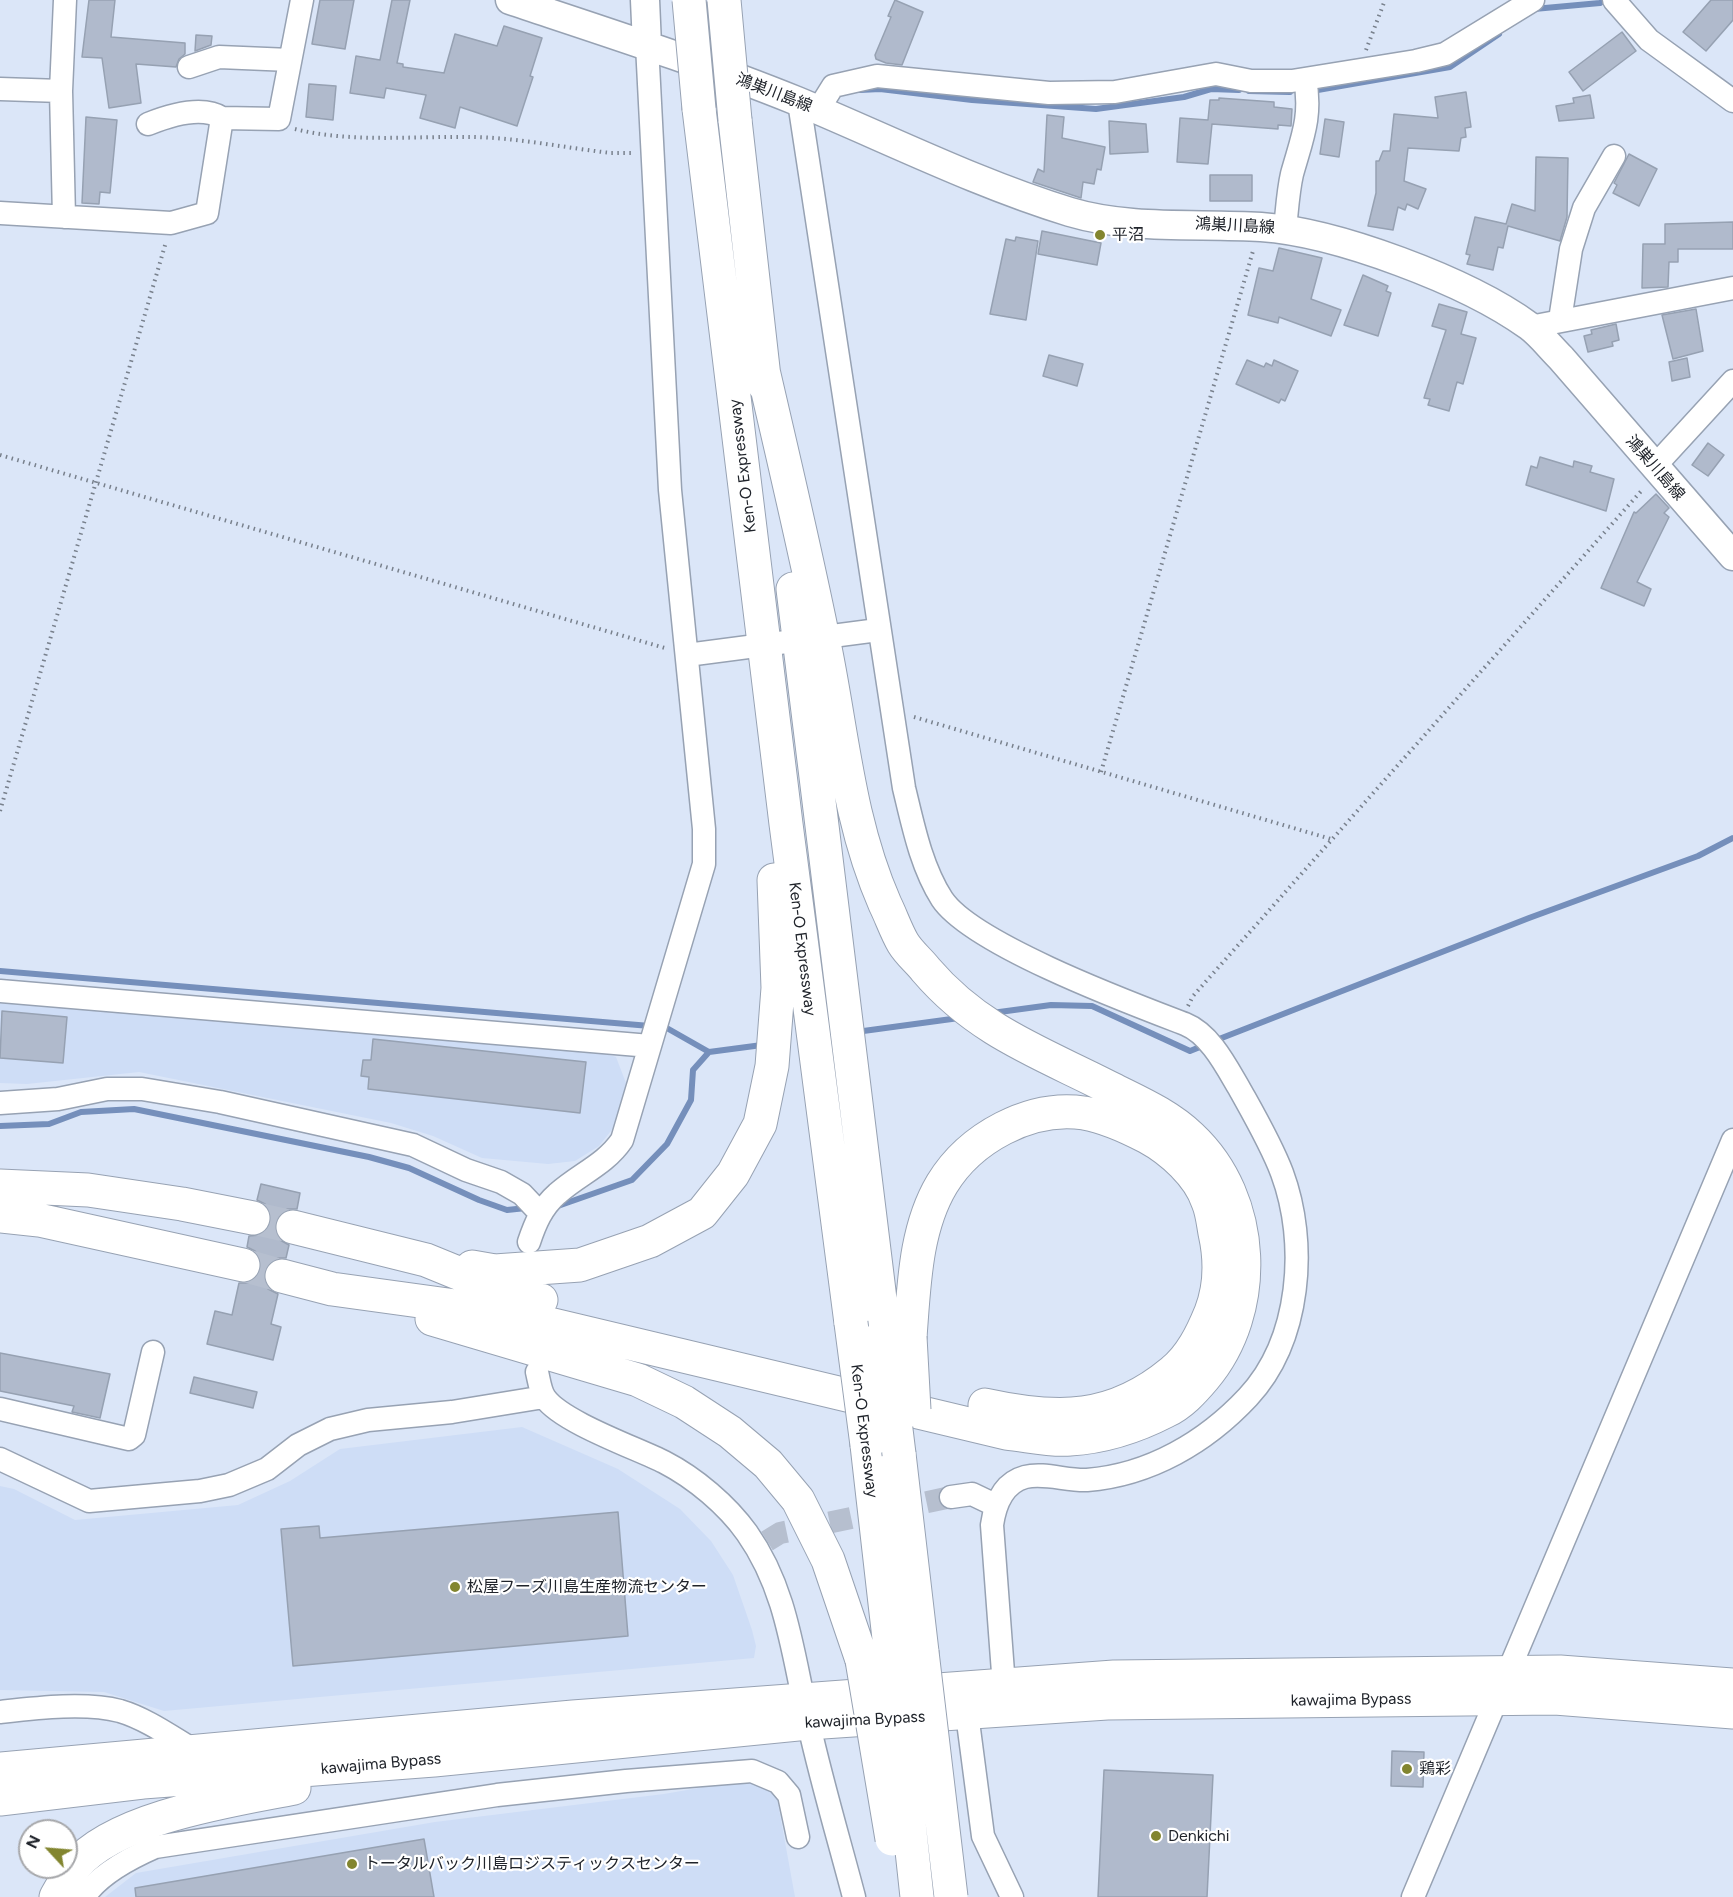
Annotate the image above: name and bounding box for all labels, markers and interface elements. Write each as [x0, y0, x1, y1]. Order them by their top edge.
street label: 鴻巣川島線 [733, 70, 815, 116]
street label: 鴻巣川島線 [1195, 214, 1275, 238]
place label: 平沼 [1112, 225, 1144, 245]
marker: 平沼 [1093, 228, 1107, 242]
street label: Ken-O Expressway [725, 398, 761, 534]
street label: 鴻巣川島線 [1622, 432, 1688, 504]
street label: Ken-O Expressway [784, 881, 820, 1017]
street label: Ken-O Expressway [846, 1363, 882, 1499]
place label: 松屋フーズ川島生産物流センター [467, 1577, 707, 1597]
marker: 松屋フーズ川島生産物流センター [448, 1580, 462, 1594]
street label: kawajima Bypass [1291, 1689, 1411, 1711]
street label: kawajima Bypass [804, 1707, 926, 1733]
street label: kawajima Bypass [320, 1749, 442, 1779]
place label: 鶏彩 [1419, 1759, 1451, 1779]
marker: 鶏彩 [1400, 1762, 1414, 1776]
north arrow [18, 1819, 78, 1879]
place label: Denkichi [1168, 1826, 1229, 1846]
marker: Denkichi [1149, 1829, 1163, 1843]
text: N [22, 1832, 44, 1851]
place label: トータルバック川島ロジスティックスセンター [364, 1854, 700, 1874]
marker: トータルバック川島ロジスティックスセンター [345, 1857, 359, 1871]

